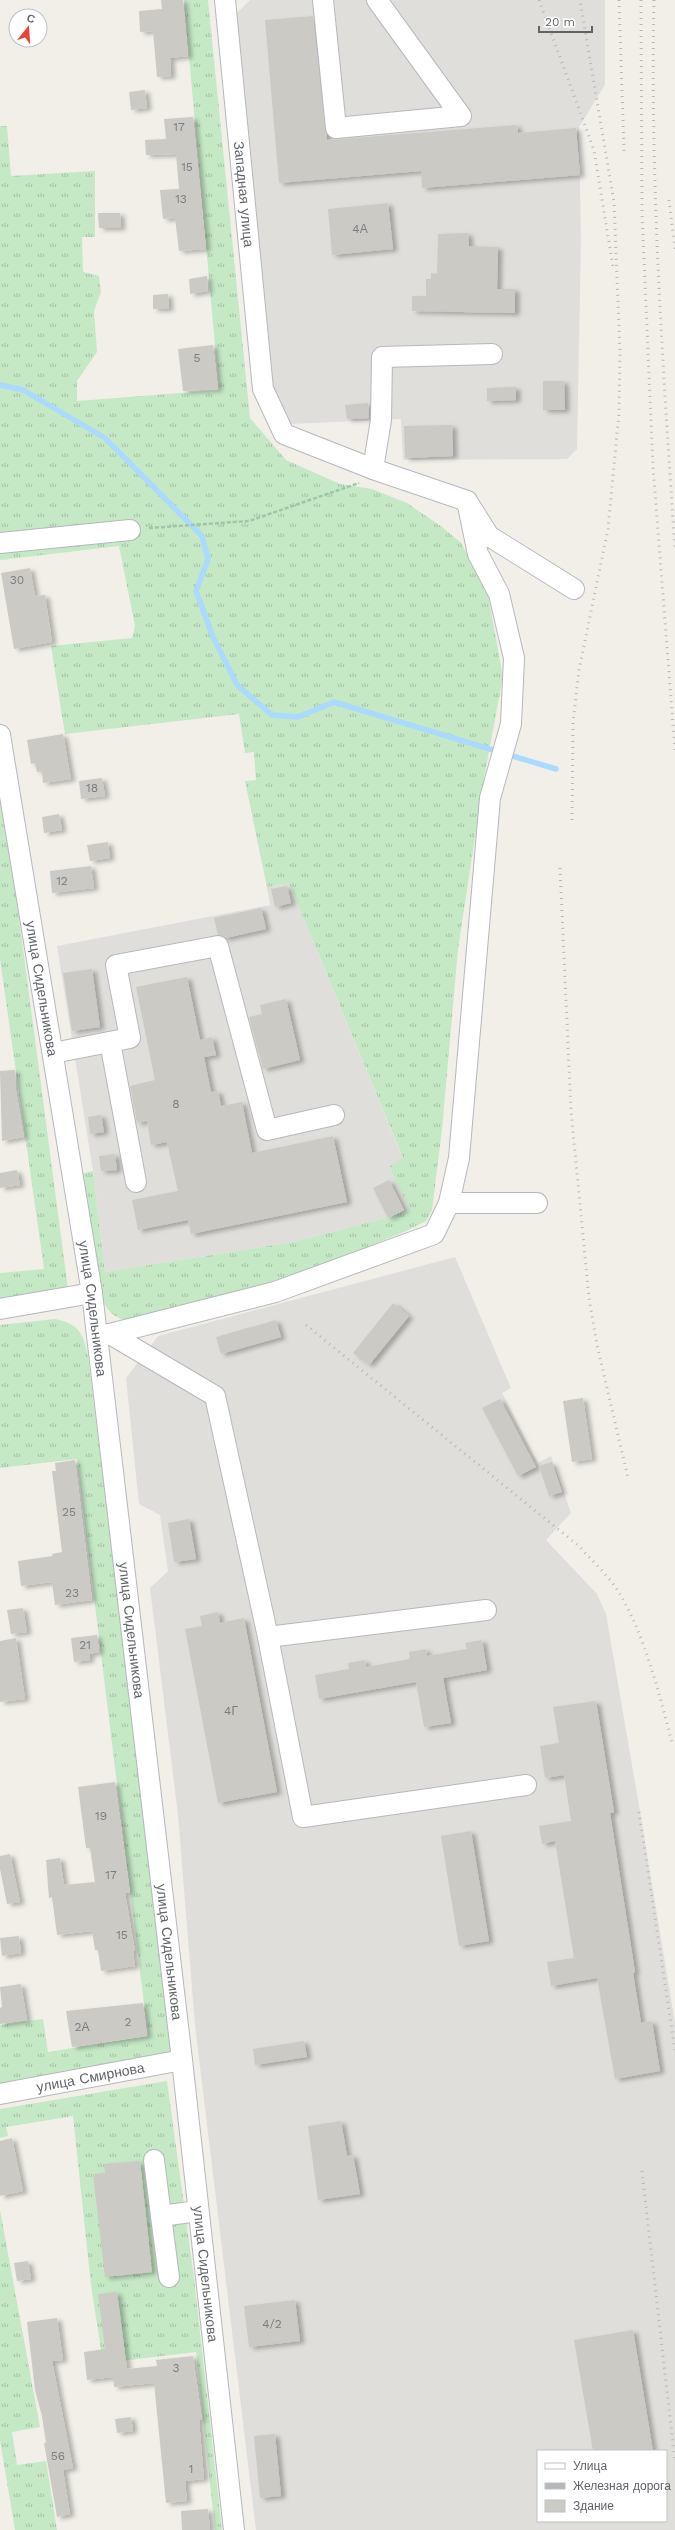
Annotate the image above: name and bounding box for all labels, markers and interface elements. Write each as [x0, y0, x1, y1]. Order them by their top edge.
north arrow [8, 8, 48, 48]
scale bar [539, 8, 592, 34]
text: С [25, 12, 37, 26]
text: 20 m [545, 15, 575, 29]
house number: 17 [173, 120, 185, 134]
street label: Западная улица [231, 140, 257, 248]
house number: 15 [181, 160, 193, 174]
house number: 13 [175, 192, 187, 206]
house number: 4А [352, 222, 368, 236]
house number: 5 [194, 351, 201, 365]
house number: 30 [10, 573, 24, 587]
house number: 18 [86, 781, 98, 795]
house number: 12 [56, 874, 68, 888]
street label: улица Сидельникова [23, 920, 61, 1058]
house number: 8 [172, 1097, 180, 1111]
street label: улица Сидельникова [75, 1239, 110, 1378]
house number: 25 [62, 1505, 76, 1519]
street label: улица Сидельникова [116, 1561, 148, 1699]
house number: 23 [65, 1586, 79, 1600]
house number: 21 [79, 1638, 91, 1652]
house number: 4Г [224, 1704, 238, 1718]
house number: 19 [95, 1809, 107, 1823]
house number: 17 [105, 1868, 117, 1882]
street label: улица Сидельникова [153, 1883, 185, 2021]
house number: 15 [116, 1928, 128, 1942]
house number: 2 [125, 2015, 132, 2029]
house number: 2А [75, 2020, 90, 2034]
street label: улица Смирнова [35, 2059, 146, 2095]
street label: улица Сидельникова [190, 2205, 221, 2343]
house number: 4/2 [262, 2317, 282, 2331]
house number: 3 [173, 2361, 180, 2375]
house number: 56 [51, 2449, 65, 2463]
legend [537, 2450, 667, 2522]
text: Улица [573, 2459, 607, 2473]
house number: 1 [189, 2462, 193, 2476]
text: Железная дорога [573, 2479, 671, 2493]
text: Здание [573, 2499, 614, 2513]

